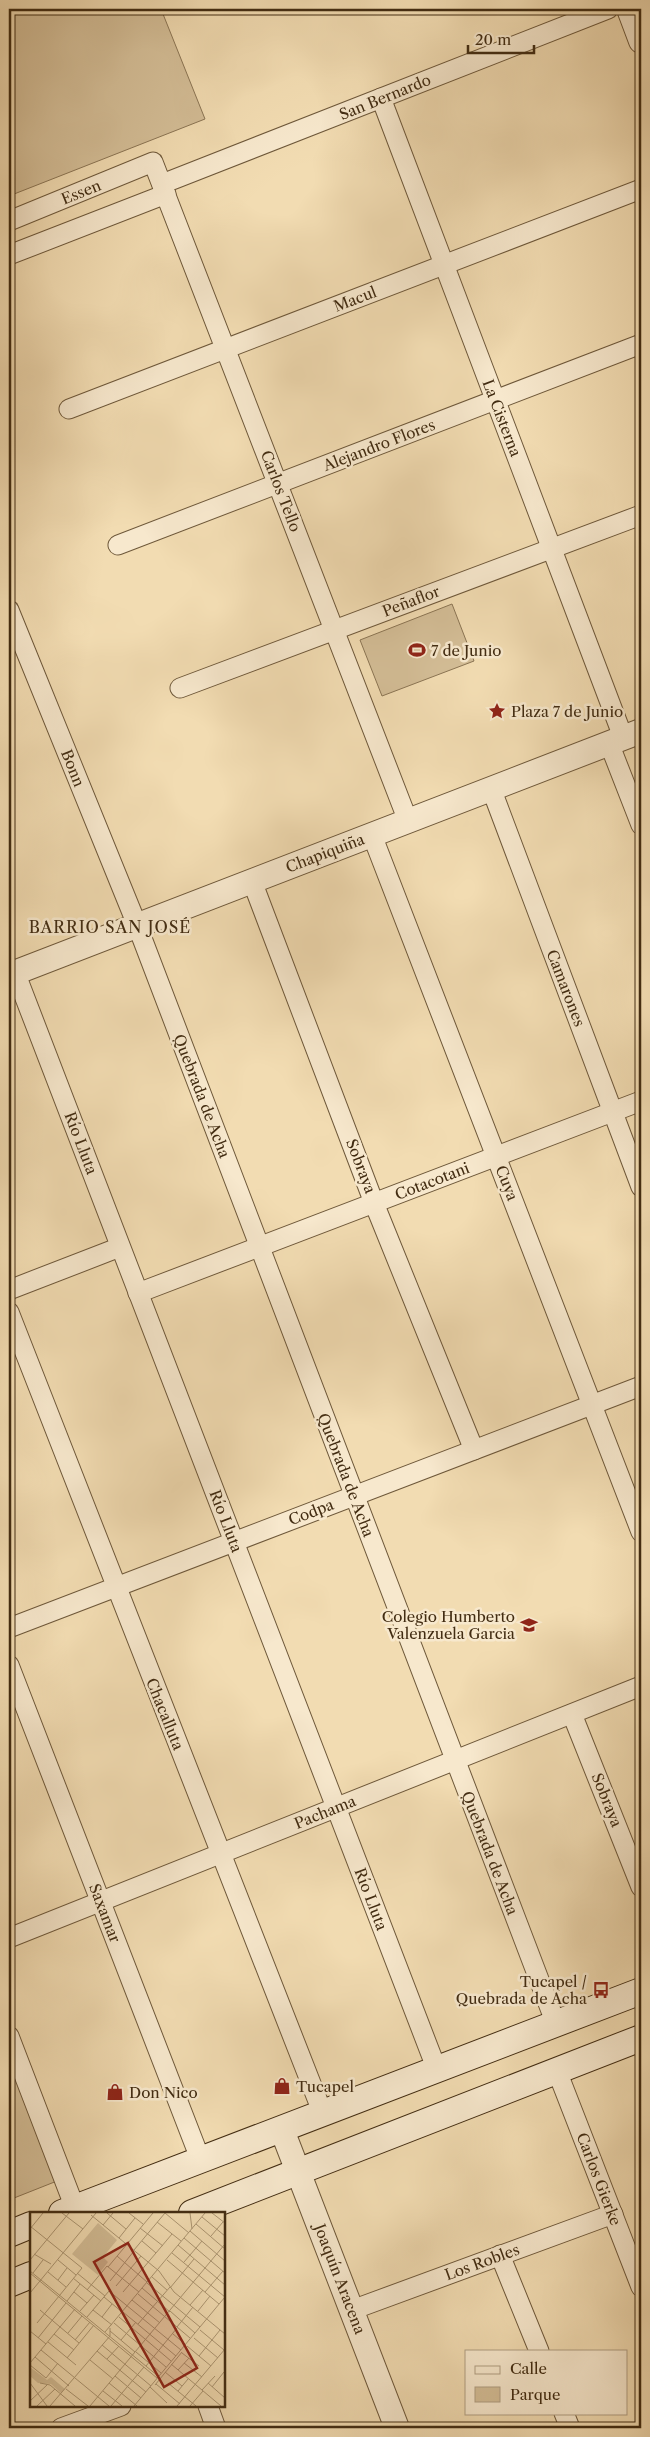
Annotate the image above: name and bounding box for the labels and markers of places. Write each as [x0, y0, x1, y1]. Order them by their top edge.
sports icon: 7 de Junio [407, 640, 427, 660]
place label: 7 de Junio [431, 641, 501, 660]
place icon: Plaza 7 de Junio [487, 701, 507, 721]
place label: Plaza 7 de Junio [511, 702, 623, 721]
place label: Colegio Humberto Valenzuela Garcia [382, 1607, 515, 1643]
school or university icon: Colegio Humberto Valenzuela Garcia [519, 1615, 539, 1635]
place label: Tucapel / Quebrada de Acha [456, 1972, 587, 2008]
bus stop icon: Tucapel / Quebrada de Acha [591, 1980, 611, 2000]
shop icon: Tucapel [272, 2076, 292, 2096]
place label: Tucapel [296, 2077, 354, 2096]
shop icon: Don Nico [105, 2082, 125, 2102]
place label: Don Nico [129, 2083, 198, 2102]

